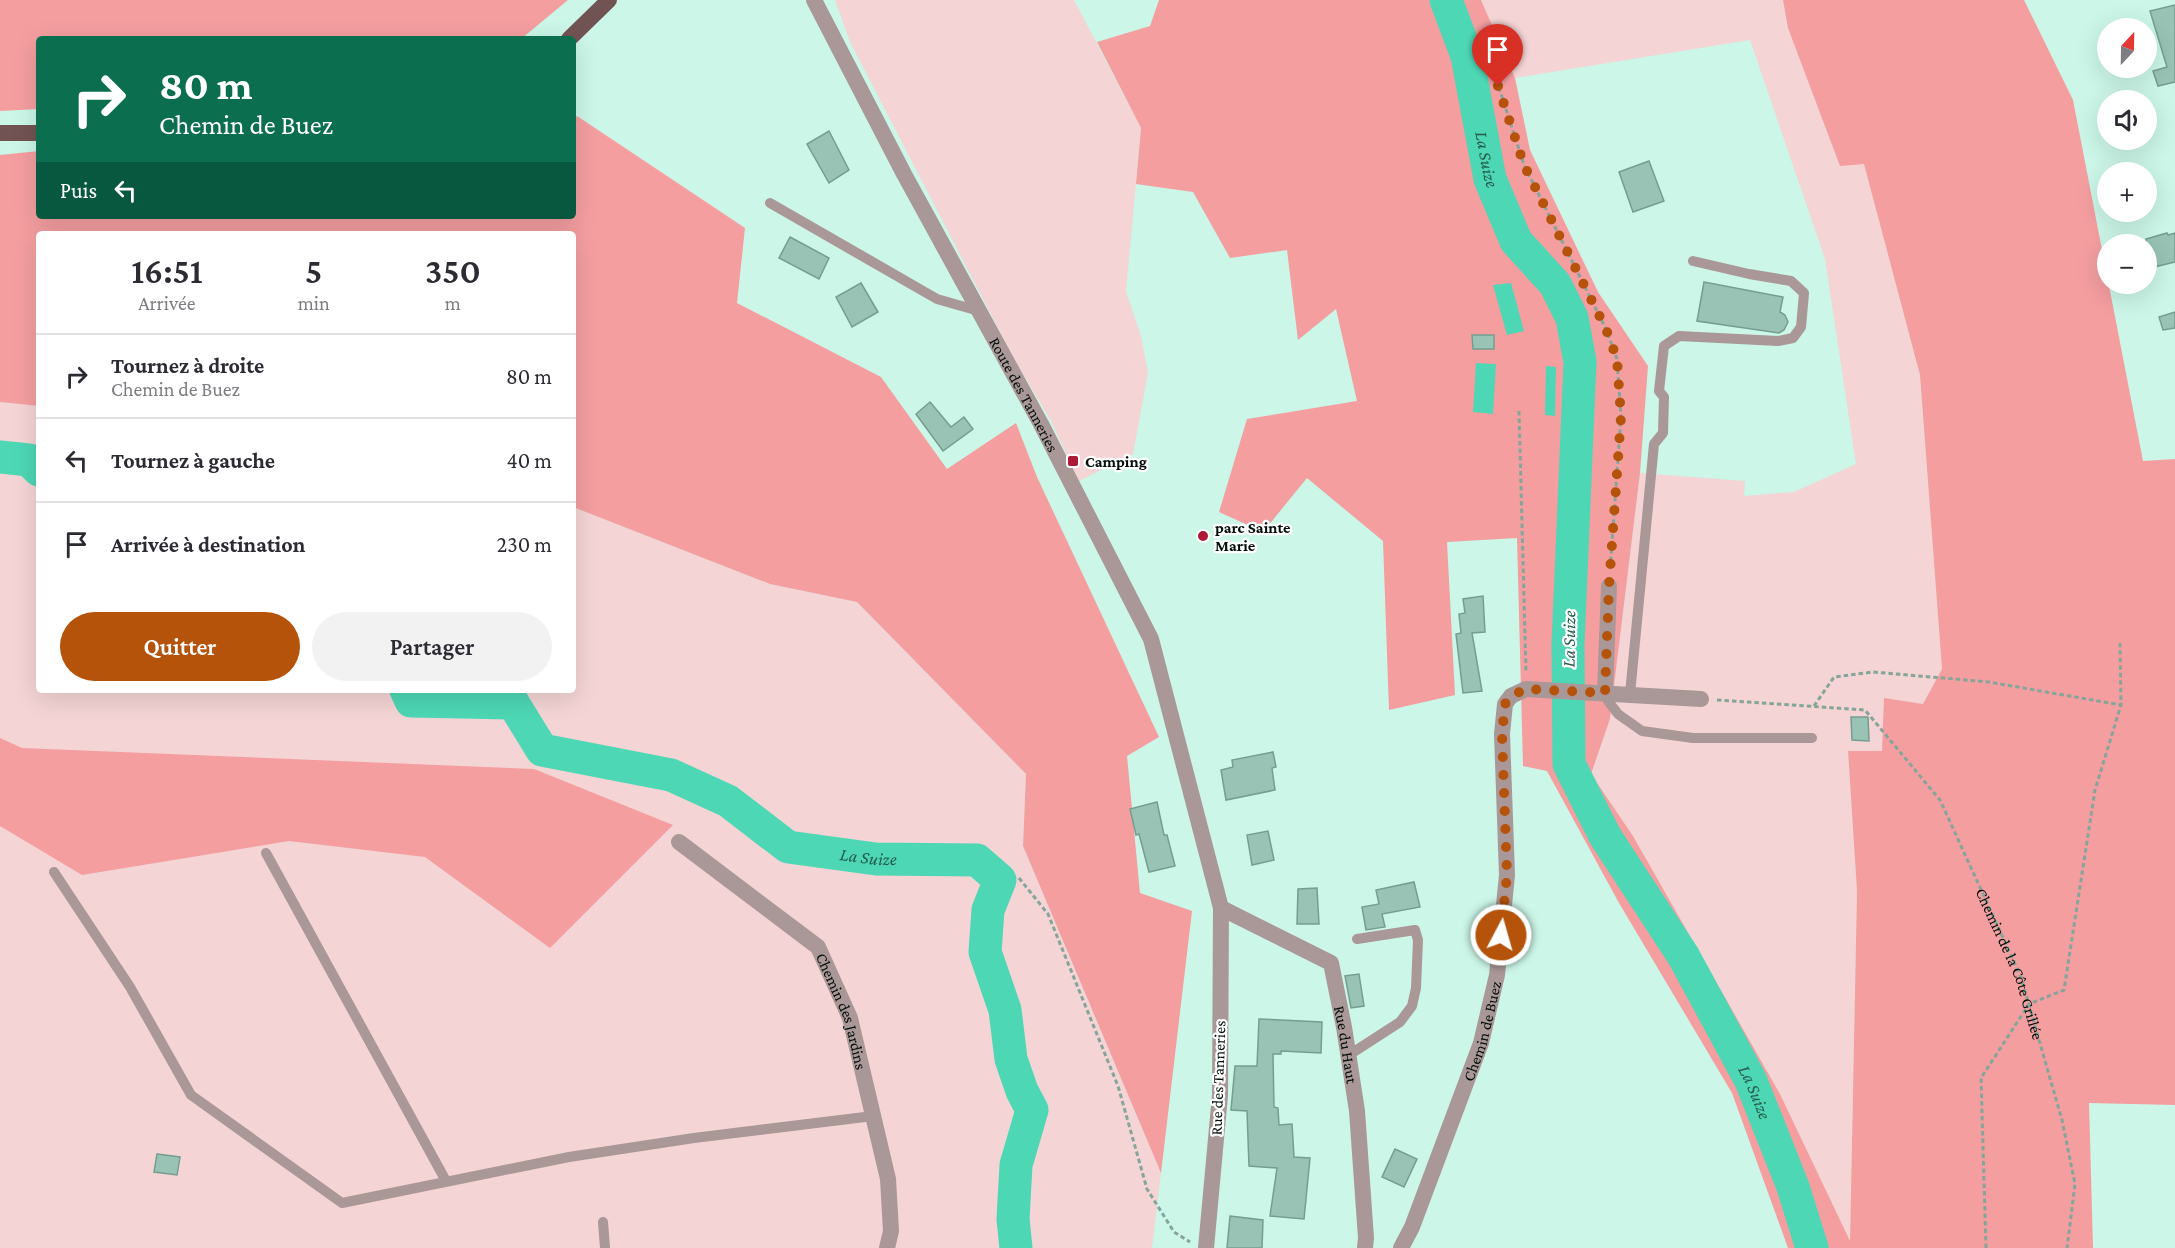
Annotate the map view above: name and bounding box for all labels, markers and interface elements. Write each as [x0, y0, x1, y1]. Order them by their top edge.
north arrow [2097, 18, 2157, 78]
map controls [2097, 18, 2157, 294]
pin [1472, 24, 1523, 86]
icon: arrive [1481, 33, 1514, 66]
icon: right [60, 60, 138, 138]
text: 80 m [159, 61, 253, 108]
button: sound [2097, 90, 2157, 150]
text: Chemin de Buez [159, 110, 333, 140]
water label: La Suize [1471, 130, 1503, 191]
button: + [2097, 162, 2157, 222]
icon: left [109, 174, 142, 207]
text: Puis [60, 178, 97, 203]
button: − [2097, 234, 2157, 294]
text: 16:51 [131, 251, 203, 291]
text: 5 [305, 251, 322, 291]
text: 350 [425, 251, 481, 291]
text: Arrivée [138, 292, 196, 314]
text: min [298, 292, 330, 314]
text: m [445, 292, 461, 314]
street label: Route des Tanneries [986, 334, 1062, 455]
text: Tournez à droite [111, 353, 264, 378]
icon: right [60, 360, 93, 393]
text: 80 m [506, 364, 552, 389]
text: Chemin de Buez [111, 378, 240, 400]
icon: left [60, 444, 93, 477]
text: Tournez à gauche [111, 448, 275, 473]
text: 40 m [507, 448, 552, 473]
place label: Camping [1085, 453, 1147, 470]
marker: Camping [1066, 454, 1080, 468]
place label: parc Sainte Marie [1215, 519, 1291, 554]
icon: arrive [60, 528, 93, 561]
marker: parc Sainte Marie [1196, 529, 1210, 543]
text: Arrivée à destination [111, 532, 305, 557]
text: 230 m [497, 532, 552, 557]
water label: La Suize [1559, 610, 1579, 668]
button: Quitter [60, 612, 300, 681]
button: Partager [312, 612, 552, 681]
water label: La Suize [839, 844, 897, 869]
street label: Chemin de la Côte Grillée [1973, 885, 2047, 1042]
position arrow [1469, 903, 1533, 967]
street label: Chemin des Jardins [813, 950, 870, 1071]
street label: Chemin de Buez [1459, 979, 1504, 1083]
street label: Rue du Haut [1331, 1004, 1361, 1085]
street label: Rue des Tanneries [1208, 1020, 1228, 1136]
water label: La Suize [1734, 1062, 1775, 1122]

